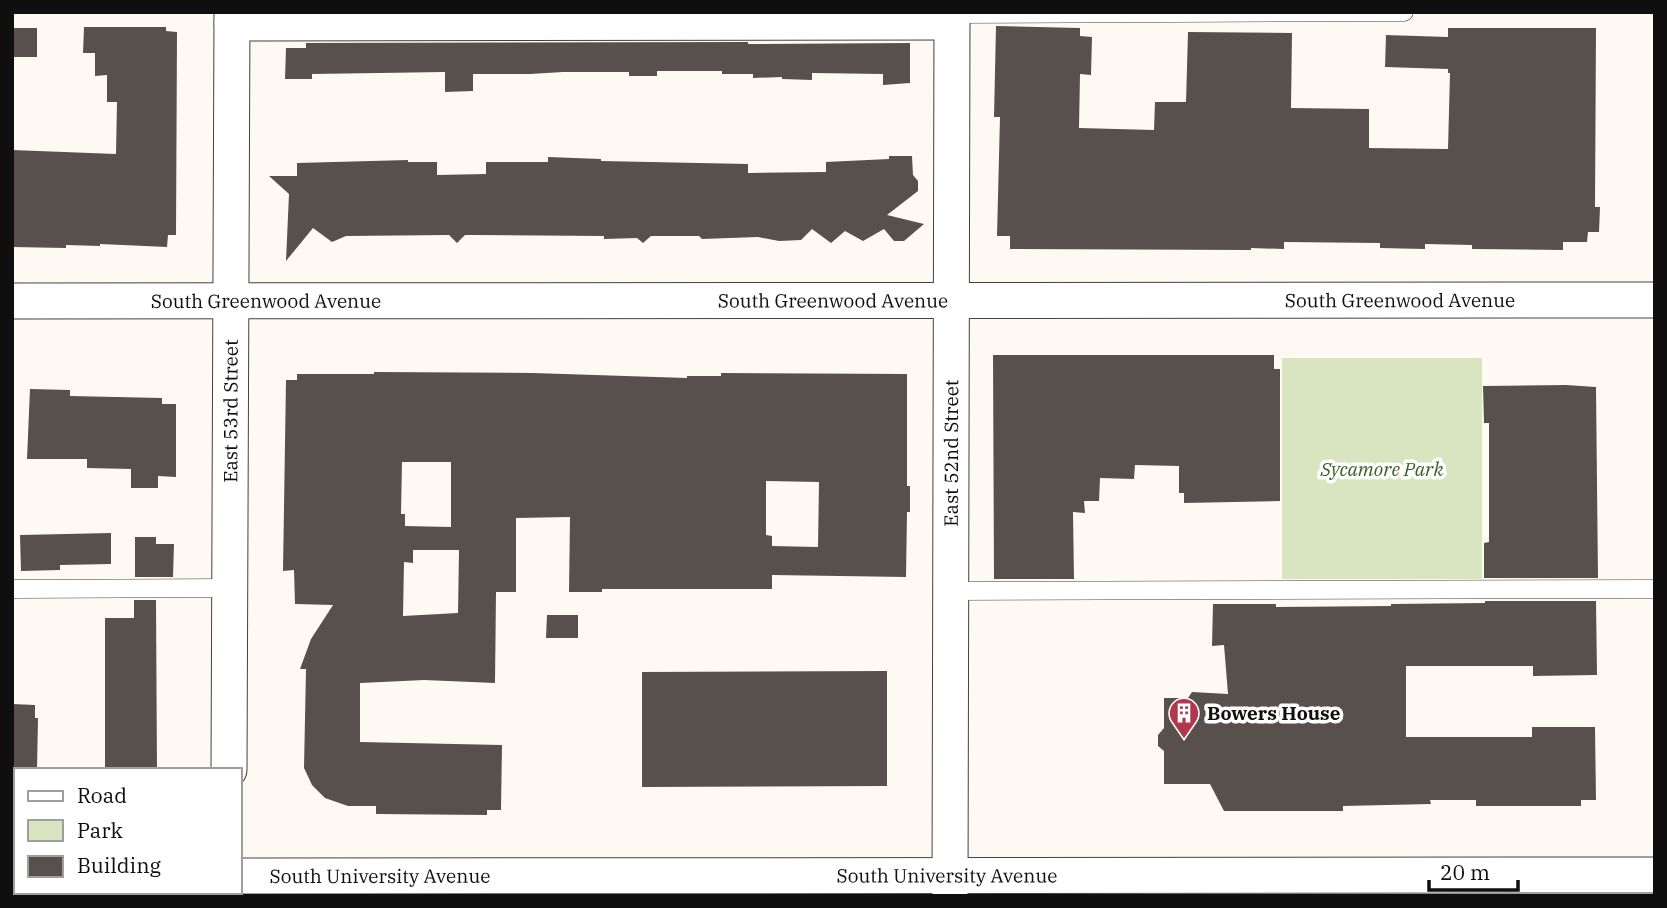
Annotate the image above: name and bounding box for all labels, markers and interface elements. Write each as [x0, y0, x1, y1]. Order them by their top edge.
street label: South Greenwood Avenue [718, 288, 948, 313]
street label: South Greenwood Avenue [1285, 288, 1515, 312]
street label: South Greenwood Avenue [151, 289, 381, 313]
street label: East 53rd Street [218, 339, 243, 483]
street label: East 52nd Street [939, 379, 963, 527]
park label: Sycamore Park [1320, 457, 1444, 481]
building icon: Bowers House [1167, 696, 1201, 740]
place label: Bowers House [1207, 701, 1341, 725]
legend [14, 768, 242, 894]
text: Road [77, 781, 127, 809]
text: Park [77, 816, 124, 844]
scale bar [1429, 848, 1518, 892]
text: Building [77, 851, 162, 879]
text: 20 m [1440, 858, 1490, 886]
street label: South University Avenue [837, 863, 1057, 888]
street label: South University Avenue [270, 864, 490, 888]

